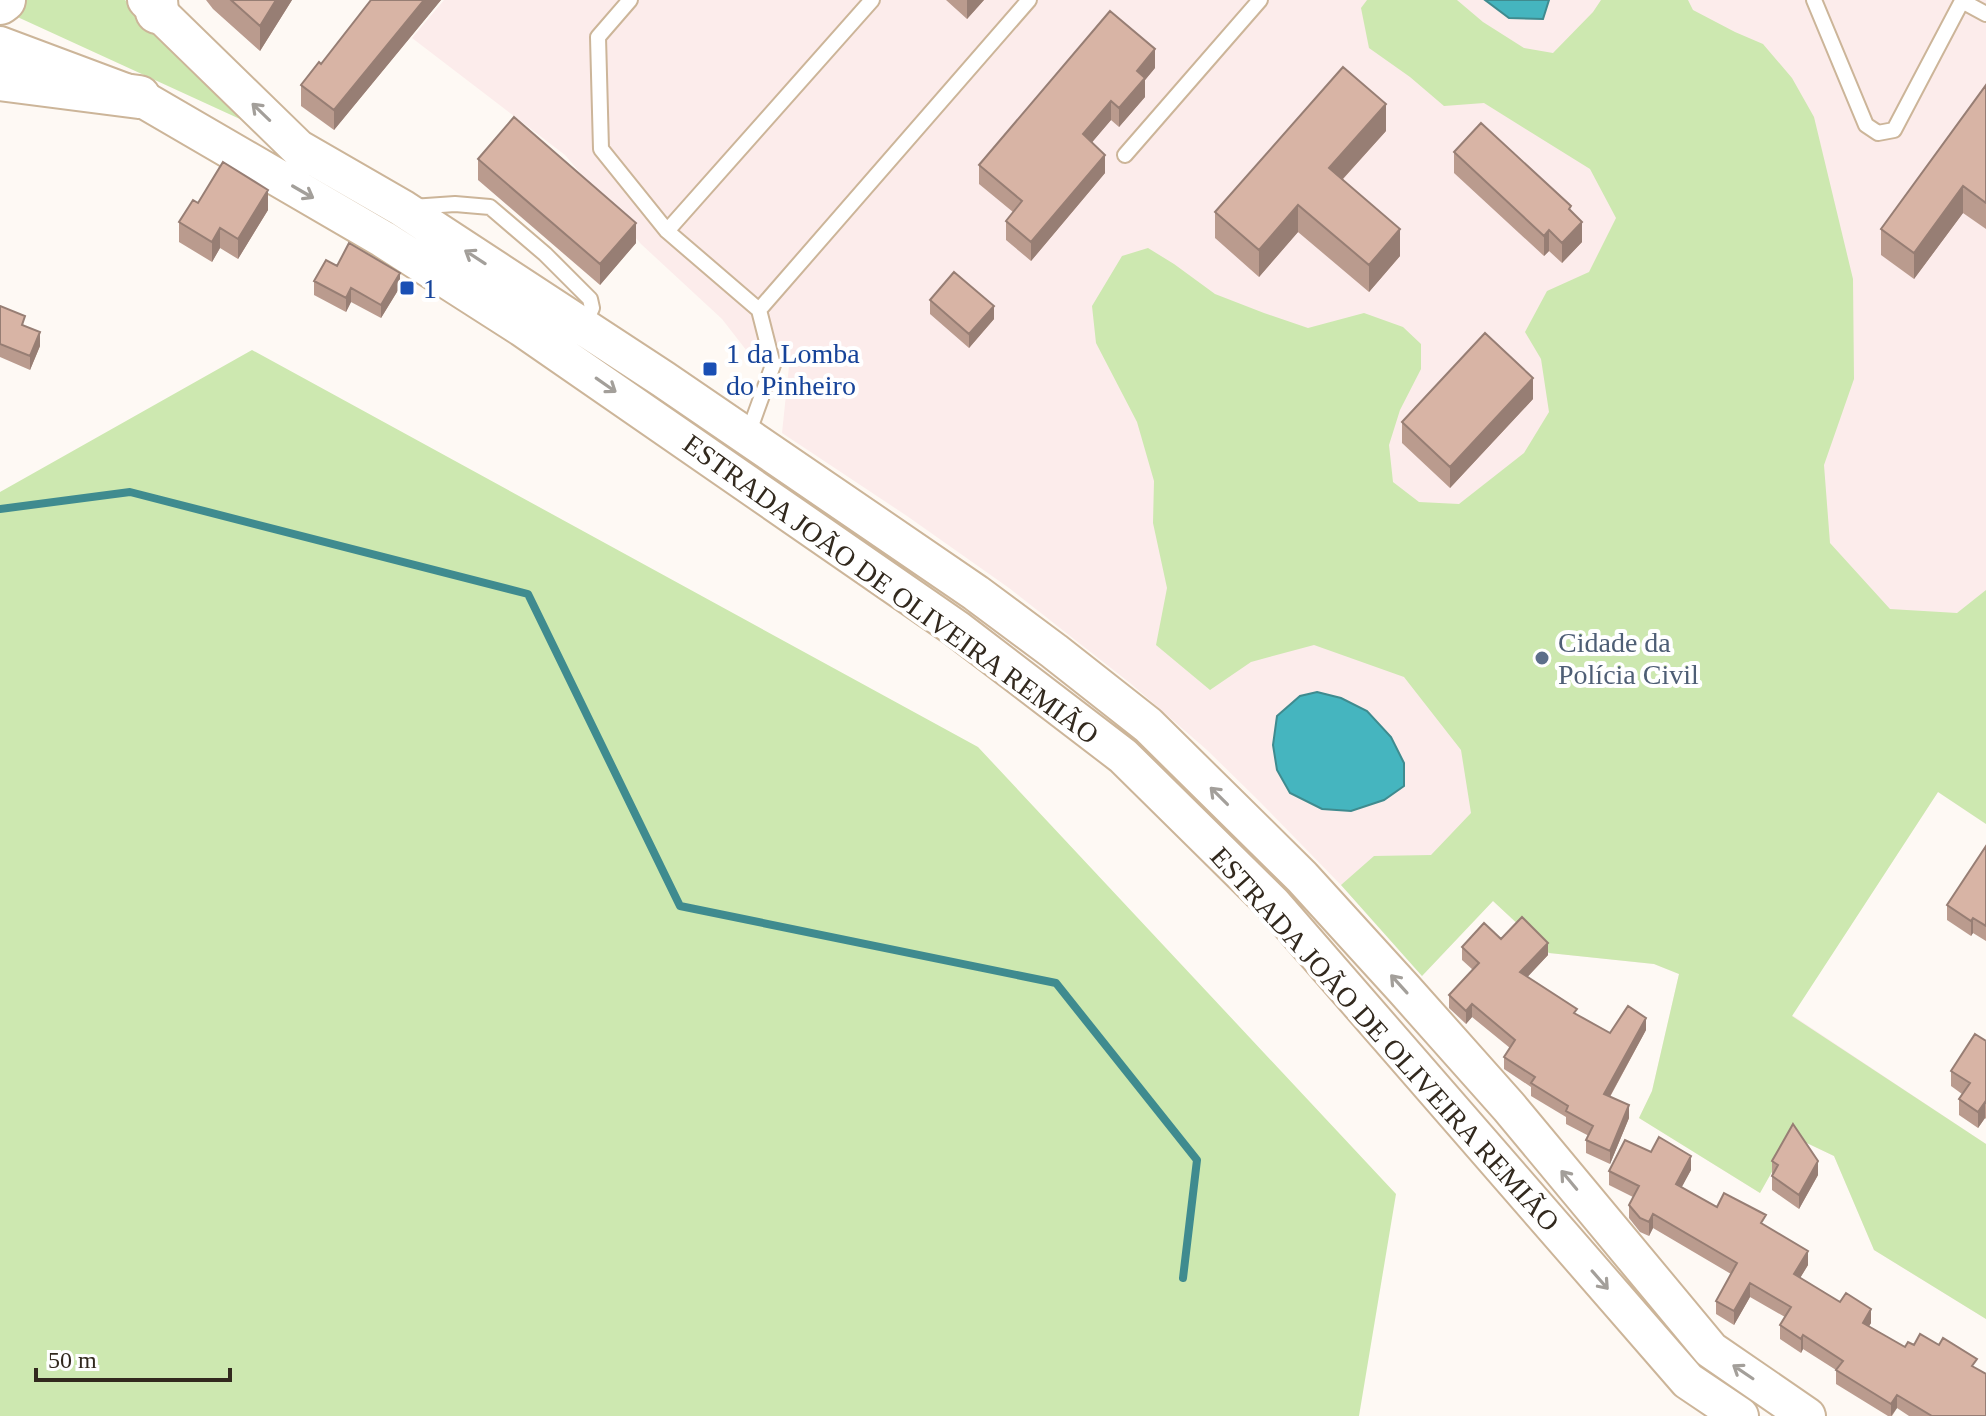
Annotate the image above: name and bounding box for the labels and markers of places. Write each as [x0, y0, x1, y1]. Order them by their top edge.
place label: 1 [423, 273, 437, 304]
marker: 1 [398, 279, 416, 297]
place label: 1 da Lomba do Pinheiro [726, 338, 860, 401]
marker: 1 da Lomba do Pinheiro [701, 360, 719, 378]
place label: Cidade da Polícia Civil [1558, 627, 1699, 690]
marker: Cidade da Polícia Civil [1533, 649, 1551, 667]

